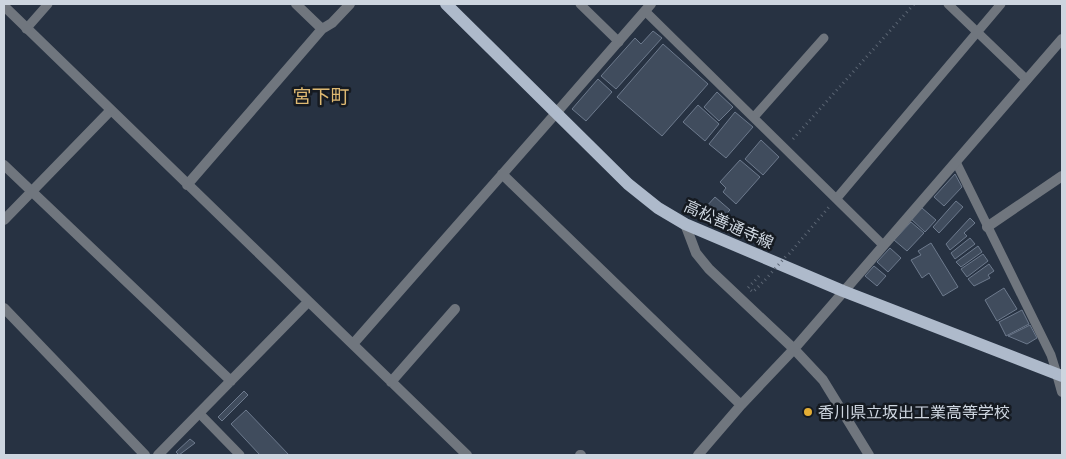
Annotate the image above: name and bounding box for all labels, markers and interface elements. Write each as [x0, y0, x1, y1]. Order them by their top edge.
district label: 宮下町 [292, 83, 350, 109]
street label: 高松善通寺線 [681, 194, 777, 254]
place label: 香川県立坂出工業高等学校 [818, 401, 1010, 423]
marker: 香川県立坂出工業高等学校 [802, 406, 814, 418]

